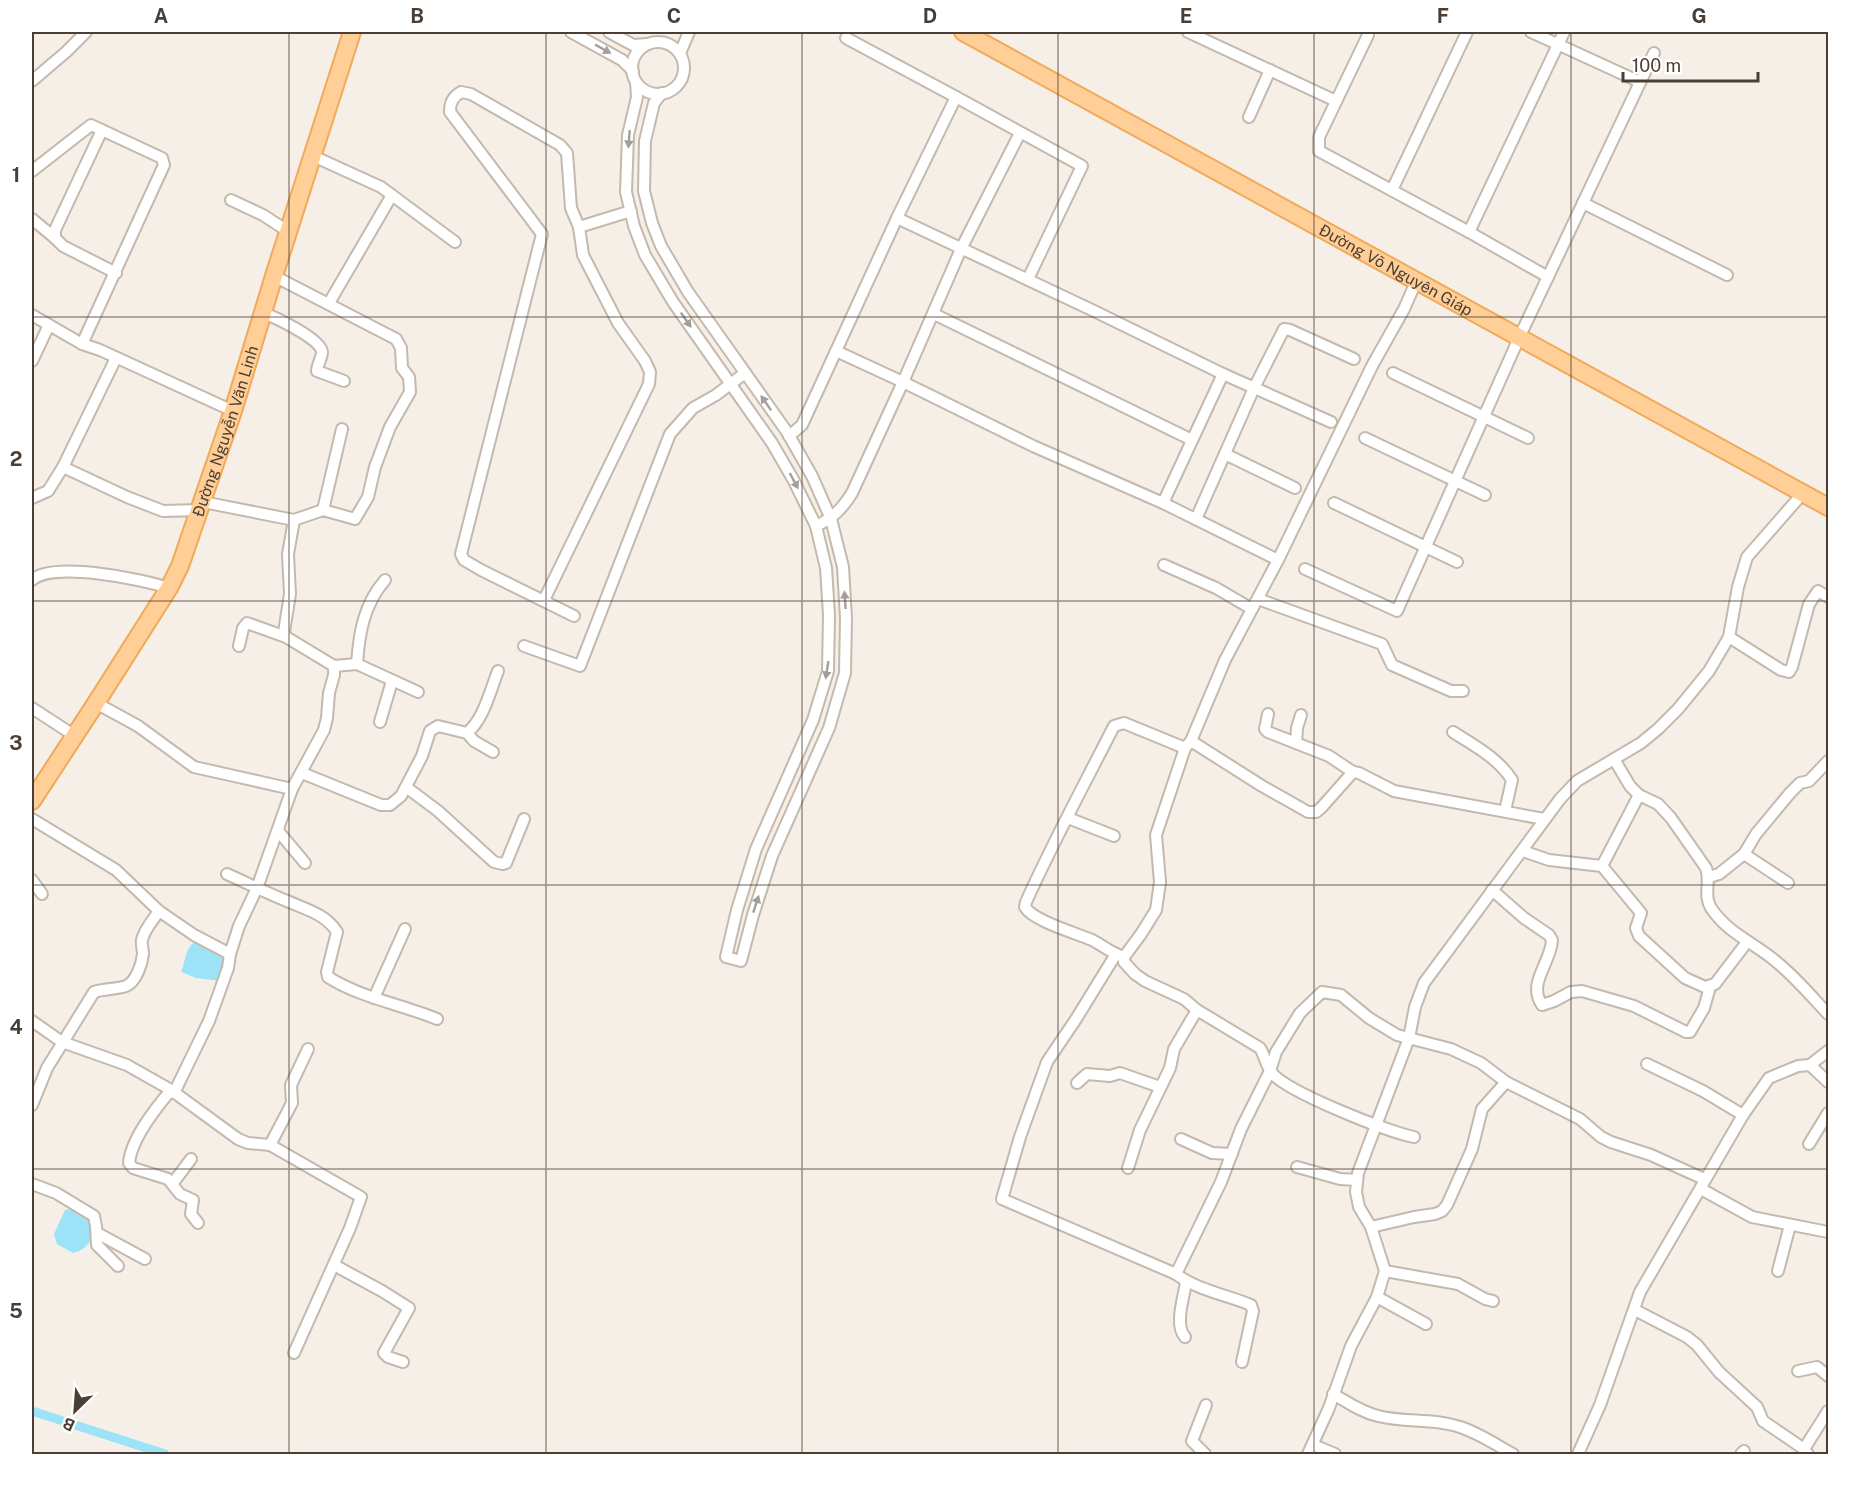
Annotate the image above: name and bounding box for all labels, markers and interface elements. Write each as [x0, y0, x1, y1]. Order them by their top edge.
text: A [154, 4, 168, 28]
text: B [410, 4, 424, 28]
text: C [667, 4, 681, 28]
text: D [923, 4, 937, 28]
text: E [1180, 4, 1192, 28]
text: F [1437, 4, 1449, 28]
text: G [1691, 4, 1707, 28]
one-way arrow [595, 44, 611, 55]
scale bar [1623, 45, 1758, 83]
text: 100 m [1632, 55, 1681, 76]
one-way arrow [624, 130, 634, 149]
text: 1 [12, 163, 20, 187]
street label: Đường Võ Nguyên Giáp [1316, 220, 1476, 320]
one-way arrow [680, 311, 692, 327]
street label: Đường Nguyễn Văn Linh [188, 343, 262, 520]
one-way arrow [760, 395, 772, 411]
text: 2 [10, 447, 22, 471]
one-way arrow [789, 473, 799, 490]
one-way arrow [840, 590, 849, 609]
one-way arrow [822, 661, 831, 680]
text: 3 [9, 731, 23, 755]
one-way arrow [752, 895, 762, 913]
text: 4 [9, 1015, 23, 1039]
text: 5 [9, 1299, 23, 1323]
north arrow [45, 1381, 105, 1441]
text: B [60, 1413, 78, 1435]

